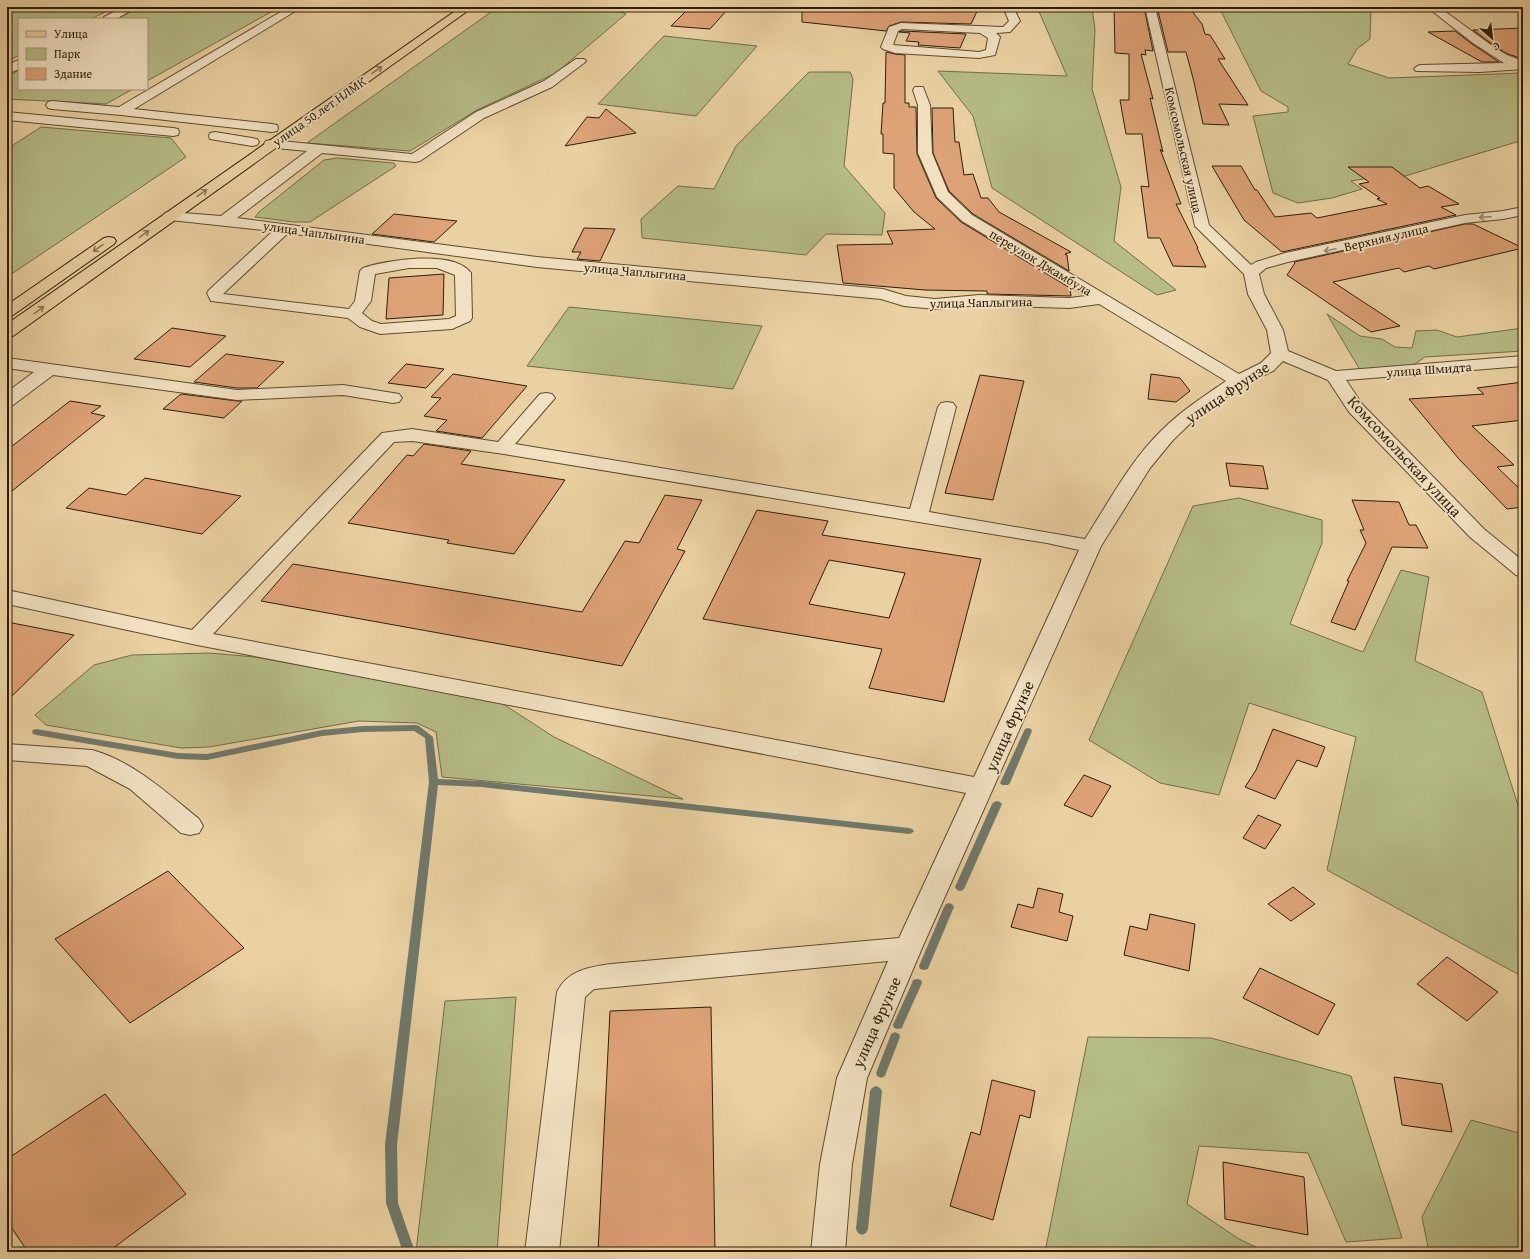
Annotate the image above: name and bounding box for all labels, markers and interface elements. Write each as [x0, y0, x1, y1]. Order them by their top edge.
legend [18, 18, 148, 90]
north arrow [1472, 18, 1512, 58]
text: Улица [54, 25, 88, 42]
text: С [1490, 38, 1503, 55]
text: Парк [54, 45, 81, 62]
text: Здание [54, 65, 93, 82]
one-way arrow [371, 66, 382, 74]
street label: улица 50 лет НЛМК [268, 72, 370, 152]
street label: Комсомольская улица [1160, 85, 1207, 216]
one-way arrow [196, 189, 207, 197]
one-way arrow [1479, 214, 1492, 221]
street label: улица Чаплыгина [261, 216, 367, 249]
street label: Верхняя улица [1342, 218, 1431, 256]
street label: переулок Джамбула [986, 224, 1096, 301]
one-way arrow [139, 230, 150, 238]
one-way arrow [93, 244, 104, 253]
one-way arrow [1324, 246, 1337, 254]
street label: улица Чаплыгина [582, 257, 688, 286]
street label: улица Чаплыгина [929, 292, 1033, 313]
one-way arrow [33, 306, 44, 314]
street label: улица Фрунзе [1179, 355, 1274, 430]
street label: улица Шмидта [1385, 357, 1473, 382]
street label: Комсомольская улица [1342, 390, 1468, 522]
street label: улица Фрунзе [978, 677, 1040, 776]
street label: улица Фрунзе [845, 973, 907, 1072]

